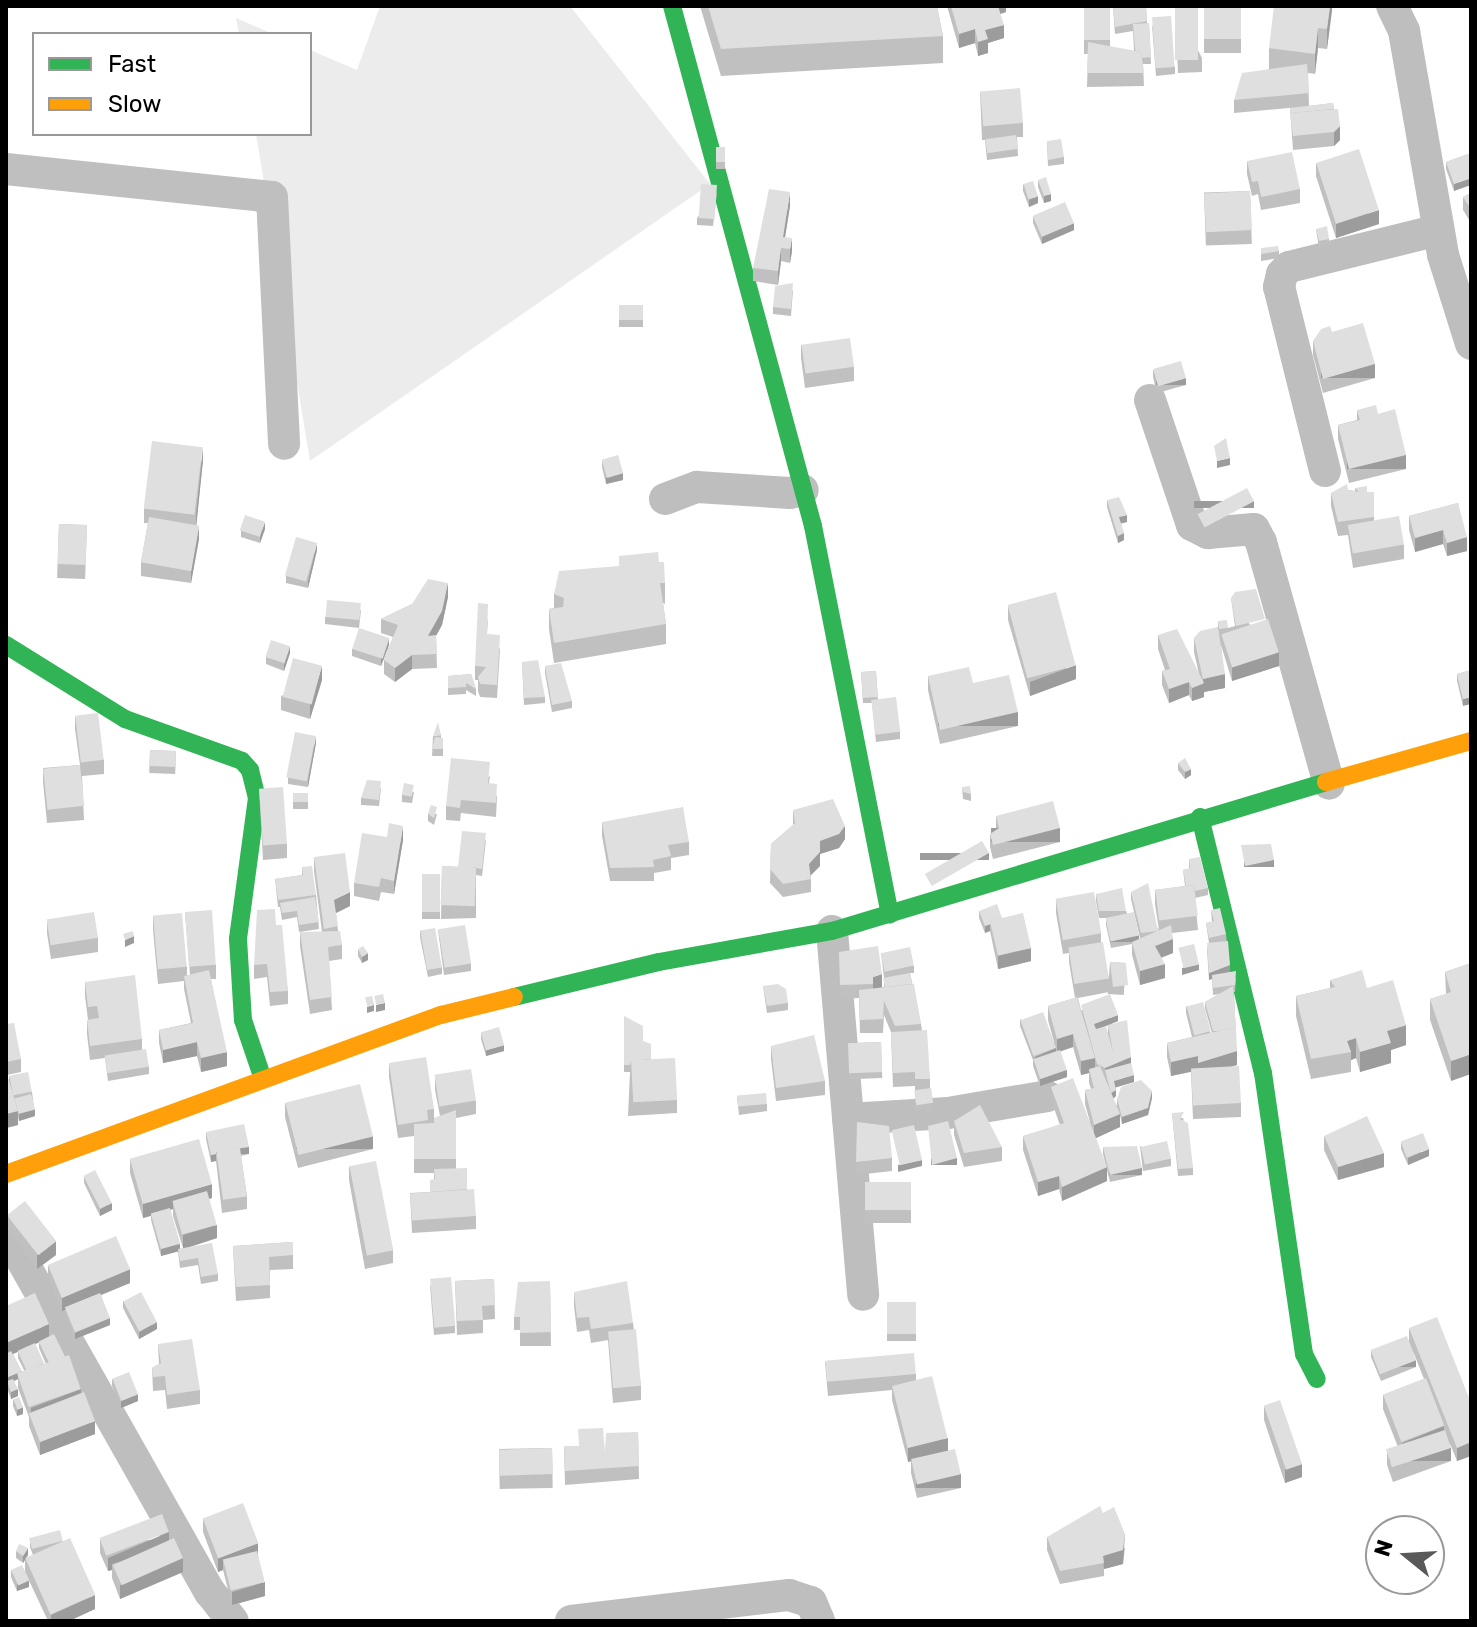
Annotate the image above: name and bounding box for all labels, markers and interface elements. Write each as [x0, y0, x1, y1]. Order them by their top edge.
legend [32, 32, 312, 136]
text: Fast [108, 50, 156, 78]
text: Slow [108, 90, 161, 118]
north arrow [1365, 1515, 1445, 1595]
text: N [1368, 1536, 1399, 1560]

